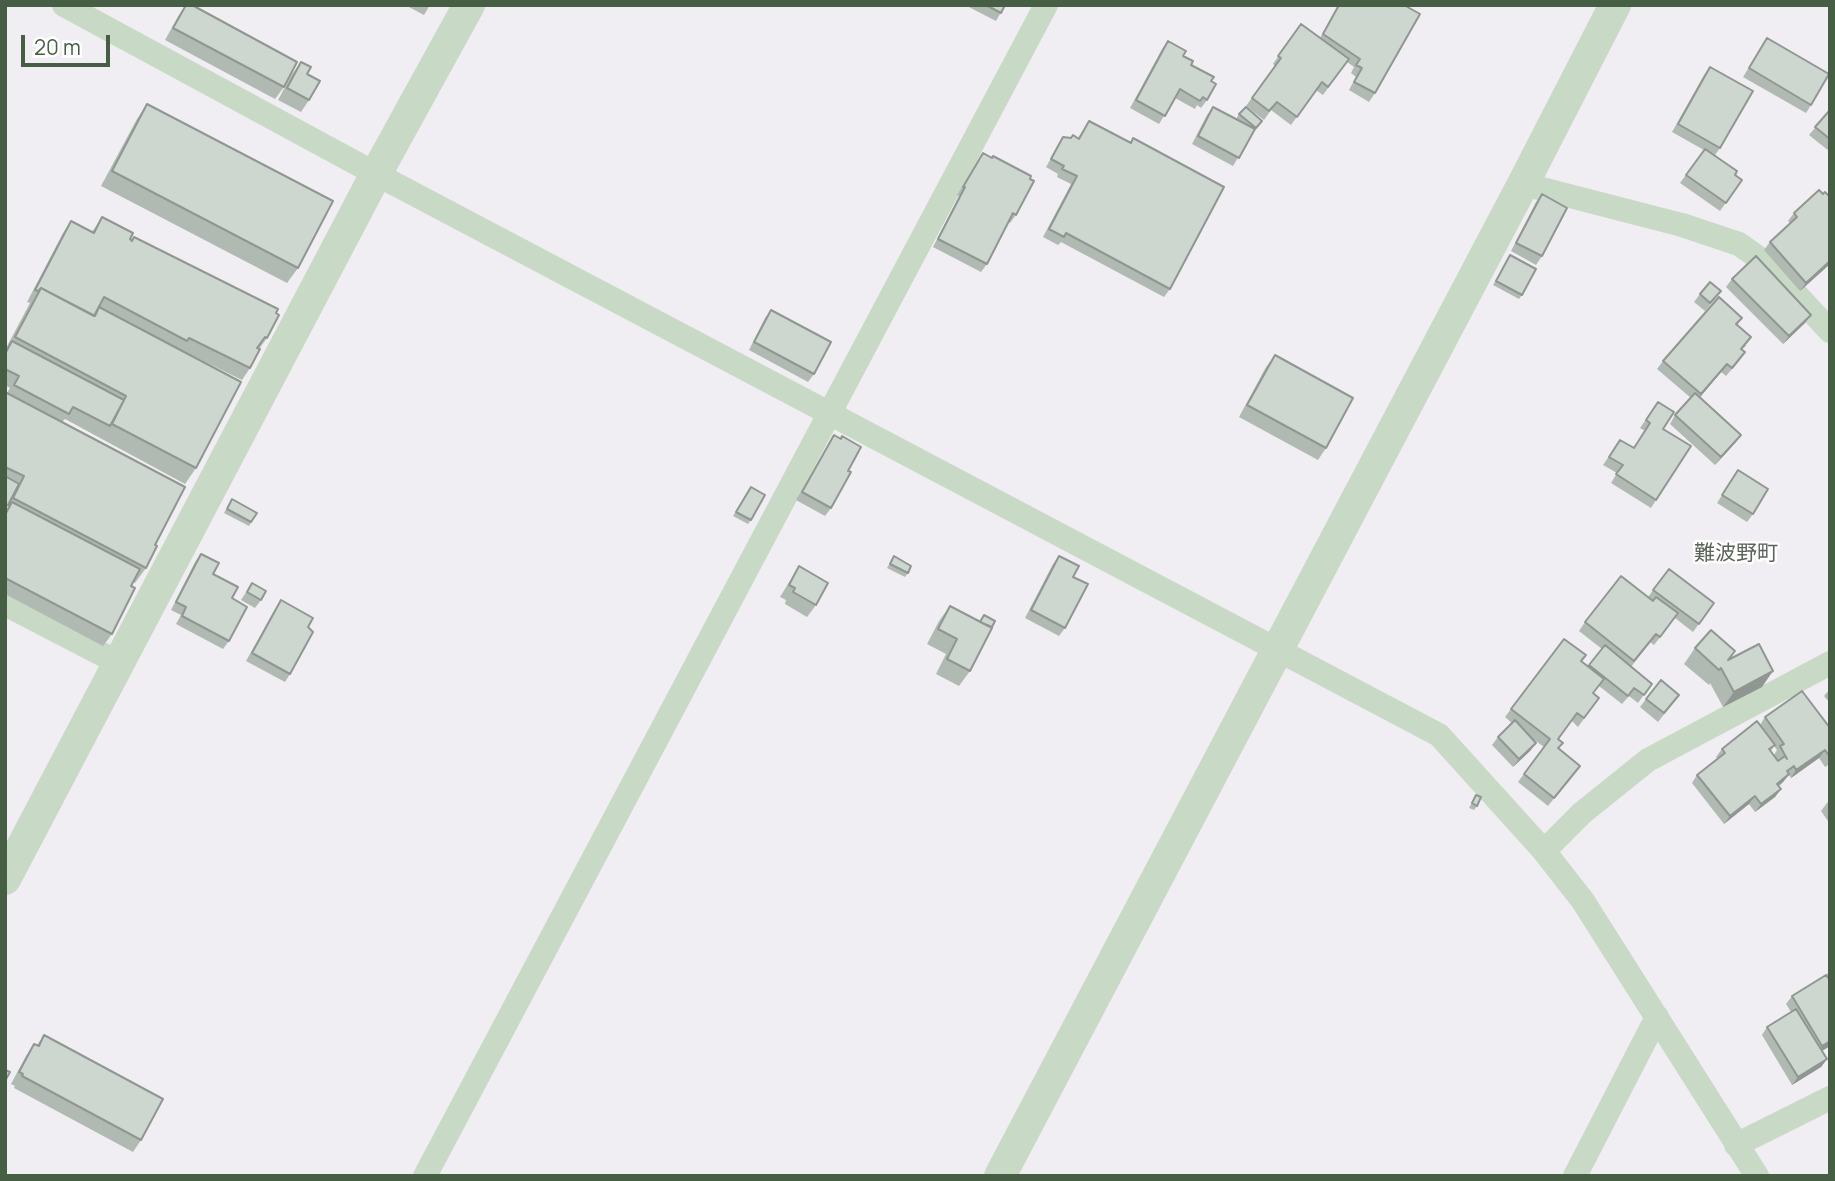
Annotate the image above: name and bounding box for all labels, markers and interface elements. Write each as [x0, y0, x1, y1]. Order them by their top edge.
scale bar [24, 21, 114, 65]
text: 20 m [34, 33, 81, 61]
district label: 難波野町 [1694, 541, 1778, 567]

